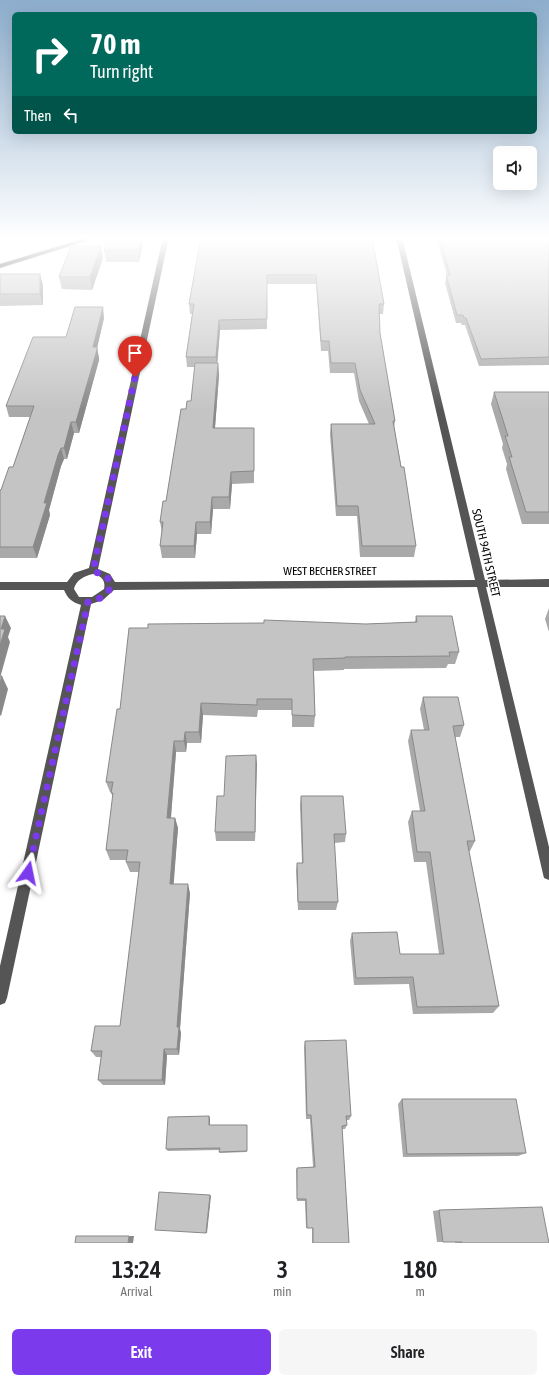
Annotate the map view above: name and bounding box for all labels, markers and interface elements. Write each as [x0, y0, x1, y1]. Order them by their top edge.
icon: right [24, 28, 76, 80]
text: 70 m [90, 28, 140, 60]
text: Turn right [90, 61, 153, 82]
icon: left [60, 104, 82, 126]
text: Then [24, 107, 52, 124]
map controls [493, 146, 537, 190]
button: sound [493, 146, 537, 190]
pin [118, 336, 152, 377]
icon: arrive [124, 342, 146, 364]
street label: SOUTH 94TH STREET [469, 508, 503, 599]
street label: WEST BECHER STREET [283, 564, 377, 578]
position arrow [7, 852, 49, 894]
text: 13:24 [112, 1256, 161, 1283]
text: 3 [277, 1256, 288, 1283]
text: 180 [403, 1256, 437, 1283]
text: Arrival [121, 1284, 152, 1299]
text: min [273, 1284, 292, 1299]
text: m [416, 1284, 425, 1299]
button: Exit [12, 1329, 271, 1375]
button: Share [279, 1329, 537, 1375]

